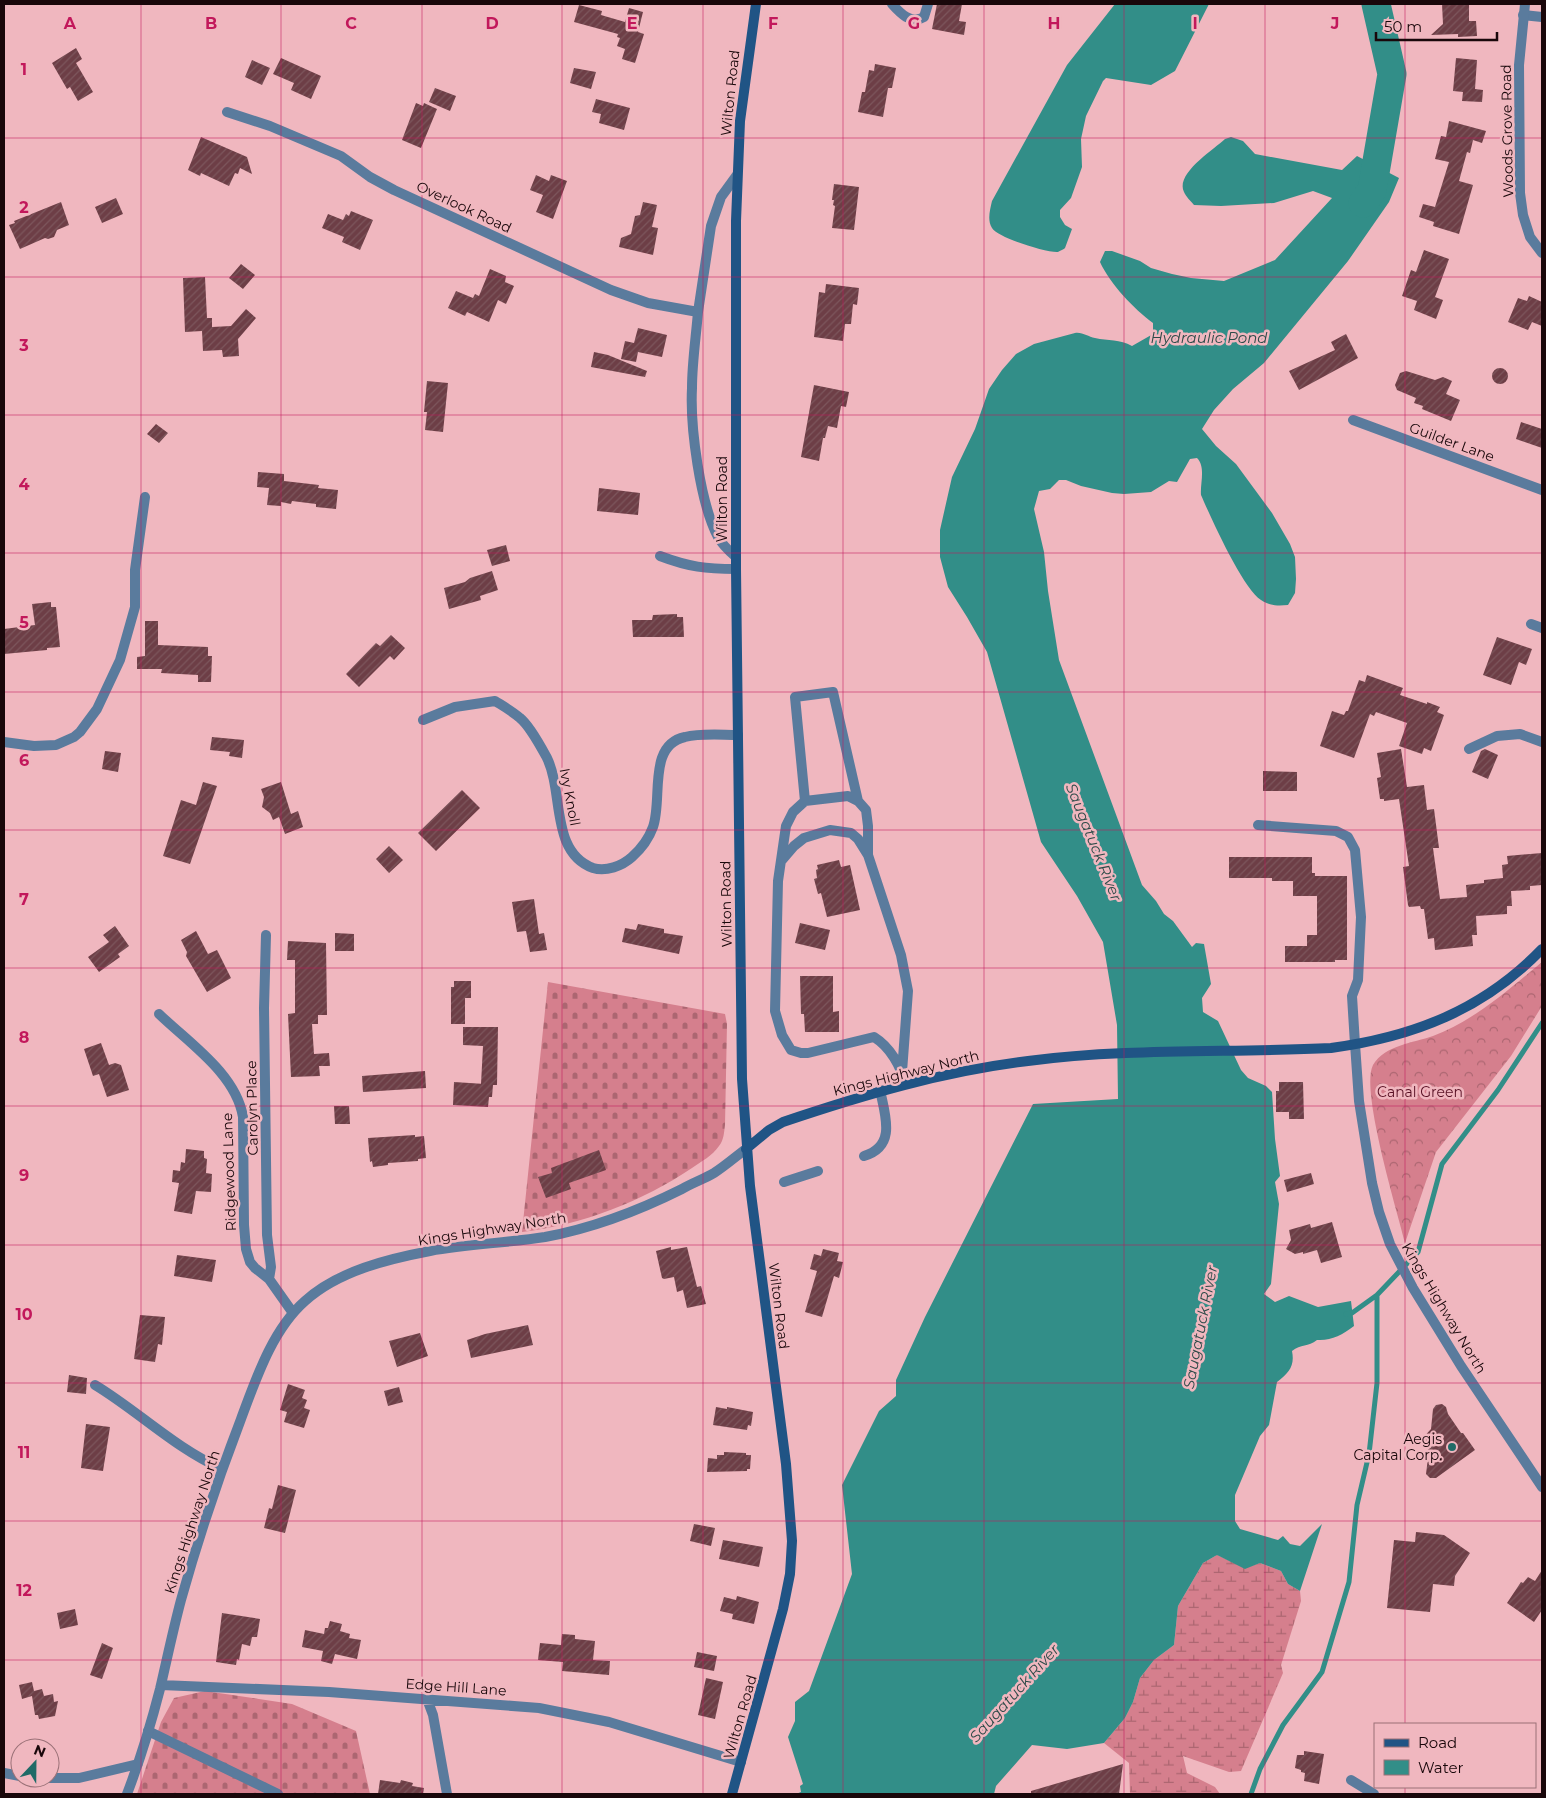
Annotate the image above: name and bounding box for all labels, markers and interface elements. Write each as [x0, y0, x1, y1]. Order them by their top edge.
scale bar [1376, 10, 1497, 42]
text: A [63, 14, 77, 33]
text: B [205, 14, 217, 33]
text: C [345, 14, 357, 33]
text: D [485, 14, 499, 33]
text: E [627, 14, 637, 33]
text: F [768, 14, 778, 33]
text: G [908, 14, 920, 33]
text: H [1048, 14, 1060, 33]
text: I [1192, 14, 1198, 33]
text: J [1330, 14, 1339, 33]
text: 50 m [1384, 17, 1422, 36]
street label: Wilton Road [717, 49, 743, 137]
text: 1 [21, 60, 27, 79]
street label: Woods Grove Road [1497, 64, 1517, 198]
street label: Overlook Road [413, 177, 515, 237]
text: 2 [19, 198, 29, 217]
water label: Hydraulic Pond [1150, 328, 1268, 347]
text: 3 [18, 336, 29, 355]
street label: Guilder Lane [1407, 418, 1497, 466]
street label: Wilton Road [713, 456, 731, 542]
text: 4 [18, 475, 30, 494]
text: 5 [19, 613, 29, 632]
text: 6 [19, 751, 29, 770]
street label: Ivy Knoll [556, 767, 584, 827]
water label: Saugatuck River [1062, 780, 1127, 904]
street label: Wilton Road [716, 861, 736, 947]
text: 7 [19, 890, 29, 909]
text: 8 [19, 1028, 29, 1047]
street label: Kings Highway North [831, 1046, 981, 1100]
street label: Carolyn Place [242, 1060, 262, 1156]
park label: Canal Green [1377, 1083, 1463, 1101]
street label: Ridgewood Lane [218, 1112, 240, 1232]
text: 9 [19, 1166, 29, 1185]
street label: Kings Highway North [417, 1208, 567, 1250]
street label: Kings Highway North [1398, 1239, 1490, 1377]
street label: Wilton Road [765, 1262, 793, 1350]
water label: Saugatuck River [1179, 1263, 1221, 1390]
text: 10 [15, 1305, 33, 1324]
place label: Aegis Capital Corp. [1354, 1430, 1442, 1464]
marker: Aegis Capital Corp. [1446, 1441, 1458, 1453]
text: 11 [18, 1443, 30, 1462]
street label: Kings Highway North [160, 1448, 224, 1596]
text: 12 [16, 1581, 32, 1600]
water label: Saugatuck River [965, 1639, 1064, 1746]
street label: Wilton Road [719, 1673, 761, 1761]
street label: Edge Hill Lane [405, 1674, 507, 1700]
legend [1374, 1723, 1536, 1788]
text: Road [1418, 1733, 1457, 1752]
north arrow [10, 1738, 60, 1788]
text: N [31, 1740, 48, 1761]
text: Water [1418, 1758, 1464, 1777]

